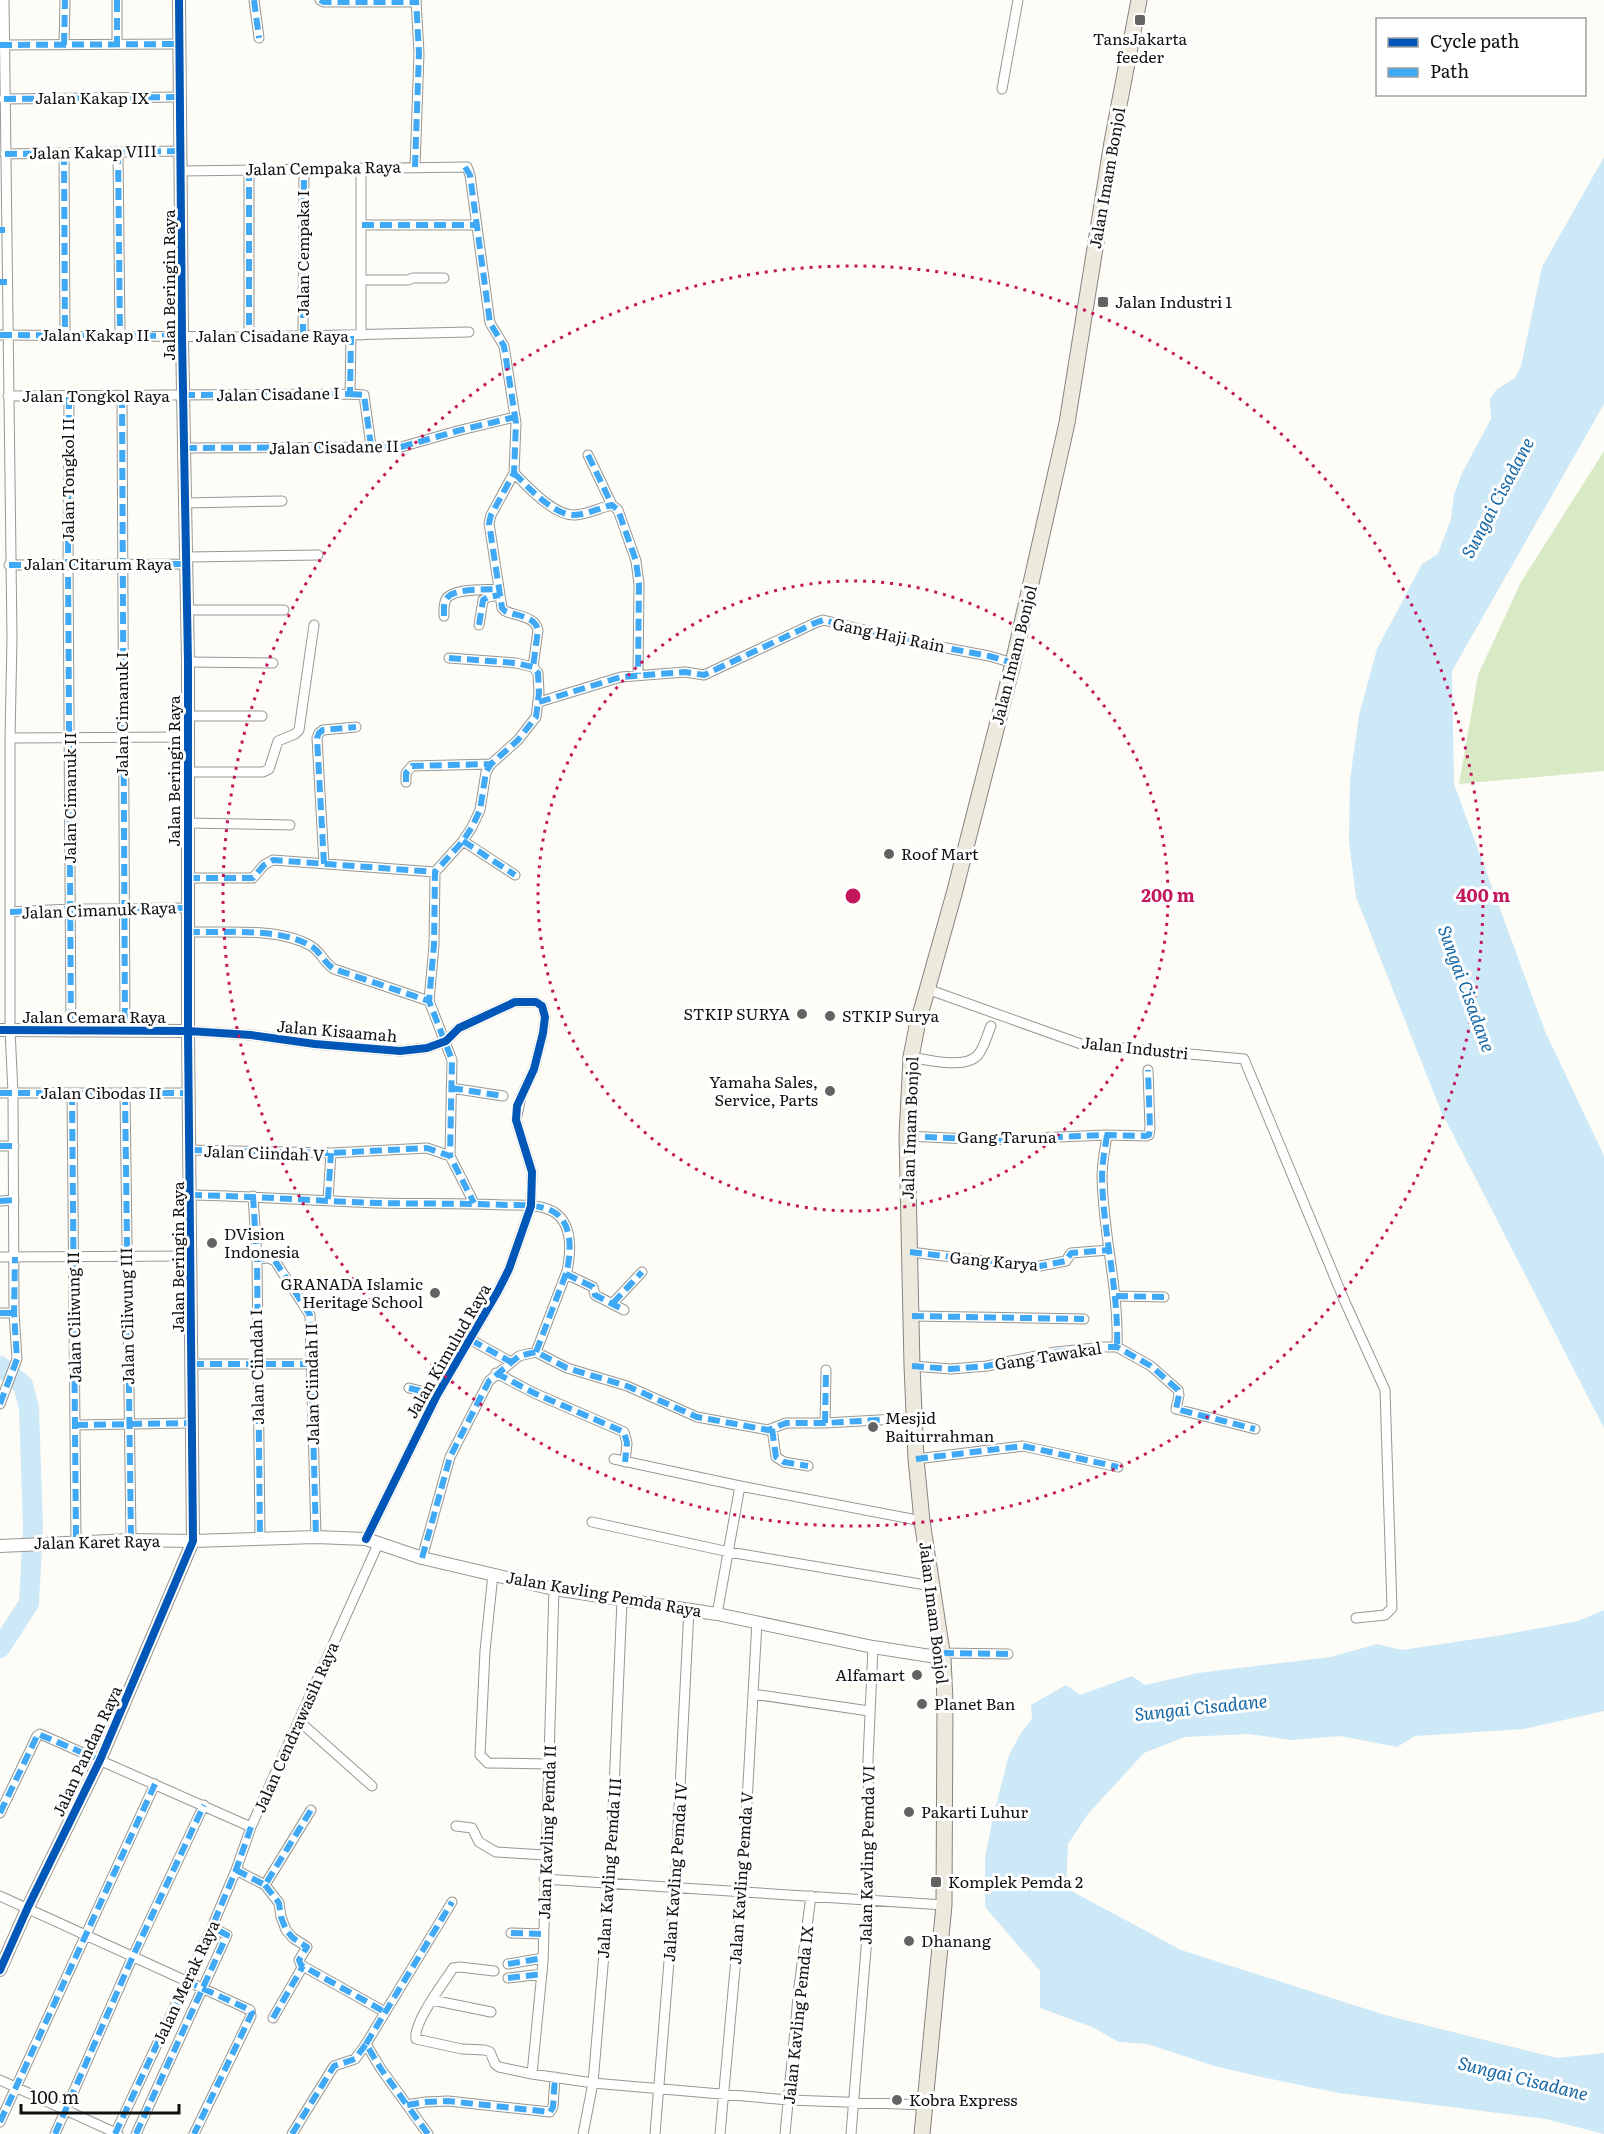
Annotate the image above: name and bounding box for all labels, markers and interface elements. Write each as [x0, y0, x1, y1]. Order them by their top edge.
marker: TansJakarta feeder [1133, 13, 1147, 27]
legend [1376, 18, 1586, 96]
place label: TansJakarta feeder [1093, 26, 1188, 68]
text: Cycle path [1430, 27, 1519, 54]
text: Path [1430, 57, 1469, 84]
street label: Jalan Kakap IX [35, 85, 150, 109]
street label: Jalan Imam Bonjol [1082, 105, 1130, 250]
street label: Jalan Kakap VIII [29, 138, 157, 164]
street label: Jalan Cempaka Raya [245, 154, 402, 180]
street label: Jalan Cempaka I [290, 190, 314, 316]
street label: Jalan Beringin Raya [156, 209, 180, 361]
place label: Jalan Industri 1 [1115, 289, 1233, 313]
marker: Jalan Industri 1 [1096, 295, 1110, 309]
street label: Jalan Kakap II [40, 322, 150, 346]
street label: Jalan Cisadane Raya [195, 323, 349, 347]
street label: Jalan Cisadane I [216, 380, 340, 406]
street label: Jalan Tongkol Raya [22, 383, 170, 407]
street label: Jalan Tongkol II [55, 418, 79, 542]
water label: Sungai Cisadane [1453, 432, 1540, 562]
street label: Jalan Cisadane II [269, 433, 399, 459]
street label: Jalan Citarum Raya [24, 551, 173, 575]
street label: Jalan Imam Bonjol [984, 582, 1042, 727]
street label: Gang Haji Rain [831, 610, 948, 658]
street label: Jalan Cimanuk I [109, 652, 133, 776]
street label: Jalan Beringin Raya [161, 695, 185, 847]
street label: Jalan Cimanuk II [57, 732, 81, 864]
place label: Roof Mart [901, 841, 979, 865]
marker: Roof Mart [882, 847, 896, 861]
text: 200 m [1141, 881, 1195, 908]
text: 400 m [1456, 881, 1510, 908]
centre of rings [843, 886, 863, 906]
street label: Jalan Cimanuk Raya [21, 894, 177, 924]
water label: Sungai Cisadane [1432, 921, 1503, 1056]
place label: STKIP SURYA [683, 1001, 790, 1025]
place label: STKIP Surya [842, 1003, 940, 1027]
street label: Jalan Cemara Raya [22, 1004, 166, 1028]
marker: STKIP SURYA [795, 1007, 809, 1021]
marker: STKIP Surya [823, 1009, 837, 1023]
street label: Jalan Kisaamah [276, 1013, 399, 1047]
street label: Jalan Industri [1080, 1029, 1190, 1065]
street label: Jalan Imam Bonjol [895, 1056, 923, 1200]
place label: Yamaha Sales, Service, Parts [709, 1069, 818, 1111]
street label: Jalan Cibodas II [40, 1080, 162, 1104]
marker: Yamaha Sales, Service, Parts [823, 1084, 837, 1098]
street label: Gang Taruna [957, 1124, 1057, 1148]
street label: Jalan Ciindah V [203, 1138, 325, 1166]
street label: Jalan Beringin Raya [165, 1181, 189, 1333]
place label: DVision Indonesia [224, 1221, 300, 1263]
marker: DVision Indonesia [205, 1236, 219, 1250]
street label: Gang Karya [949, 1244, 1040, 1276]
street label: Jalan Ciliwung III [113, 1247, 139, 1385]
street label: Jalan Ciliwung II [60, 1251, 86, 1383]
place label: GRANADA Islamic Heritage School [280, 1271, 423, 1313]
street label: Jalan Kimulud Raya [399, 1278, 496, 1422]
marker: GRANADA Islamic Heritage School [428, 1286, 442, 1300]
street label: Jalan Ciindah I [243, 1309, 269, 1425]
street label: Jalan Ciindah II [298, 1323, 324, 1445]
street label: Gang Tawakal [993, 1335, 1103, 1375]
place label: Mesjid Baiturrahman [885, 1405, 995, 1447]
marker: Mesjid Baiturrahman [866, 1420, 880, 1434]
street label: Jalan Karet Raya [33, 1528, 161, 1554]
street label: Jalan Imam Bonjol [914, 1540, 956, 1685]
street label: Jalan Kavling Pemda Raya [504, 1564, 704, 1622]
street label: Jalan Cendrawasih Raya [247, 1637, 344, 1816]
place label: Alfamart [835, 1662, 906, 1686]
marker: Alfamart [910, 1668, 924, 1682]
street label: Jalan Pandan Raya [45, 1681, 127, 1820]
water label: Sungai Cisadane [1133, 1686, 1269, 1727]
place label: Planet Ban [934, 1691, 1016, 1715]
marker: Planet Ban [915, 1697, 929, 1711]
street label: Jalan Kavling Pemda II [531, 1744, 561, 1920]
street label: Jalan Kavling Pemda VI [852, 1765, 880, 1945]
street label: Jalan Kavling Pemda III [590, 1777, 626, 1959]
street label: Jalan Kavling Pemda IV [656, 1781, 692, 1963]
street label: Jalan Kavling Pemda V [722, 1790, 758, 1965]
place label: Pakarti Luhur [921, 1799, 1028, 1823]
marker: Pakarti Luhur [902, 1805, 916, 1819]
place label: Komplek Pemda 2 [948, 1869, 1083, 1893]
marker: Komplek Pemda 2 [929, 1875, 943, 1889]
street label: Jalan Merak Raya [146, 1915, 224, 2047]
street label: Jalan Kavling Pemda IX [776, 1924, 818, 2105]
place label: Dhanang [921, 1928, 991, 1952]
marker: Dhanang [902, 1934, 916, 1948]
water label: Sungai Cisadane [1455, 2048, 1591, 2107]
scale bar [21, 2077, 178, 2115]
text: 100 m [30, 2083, 79, 2110]
place label: Kobra Express [909, 2087, 1018, 2111]
marker: Kobra Express [890, 2093, 904, 2107]

